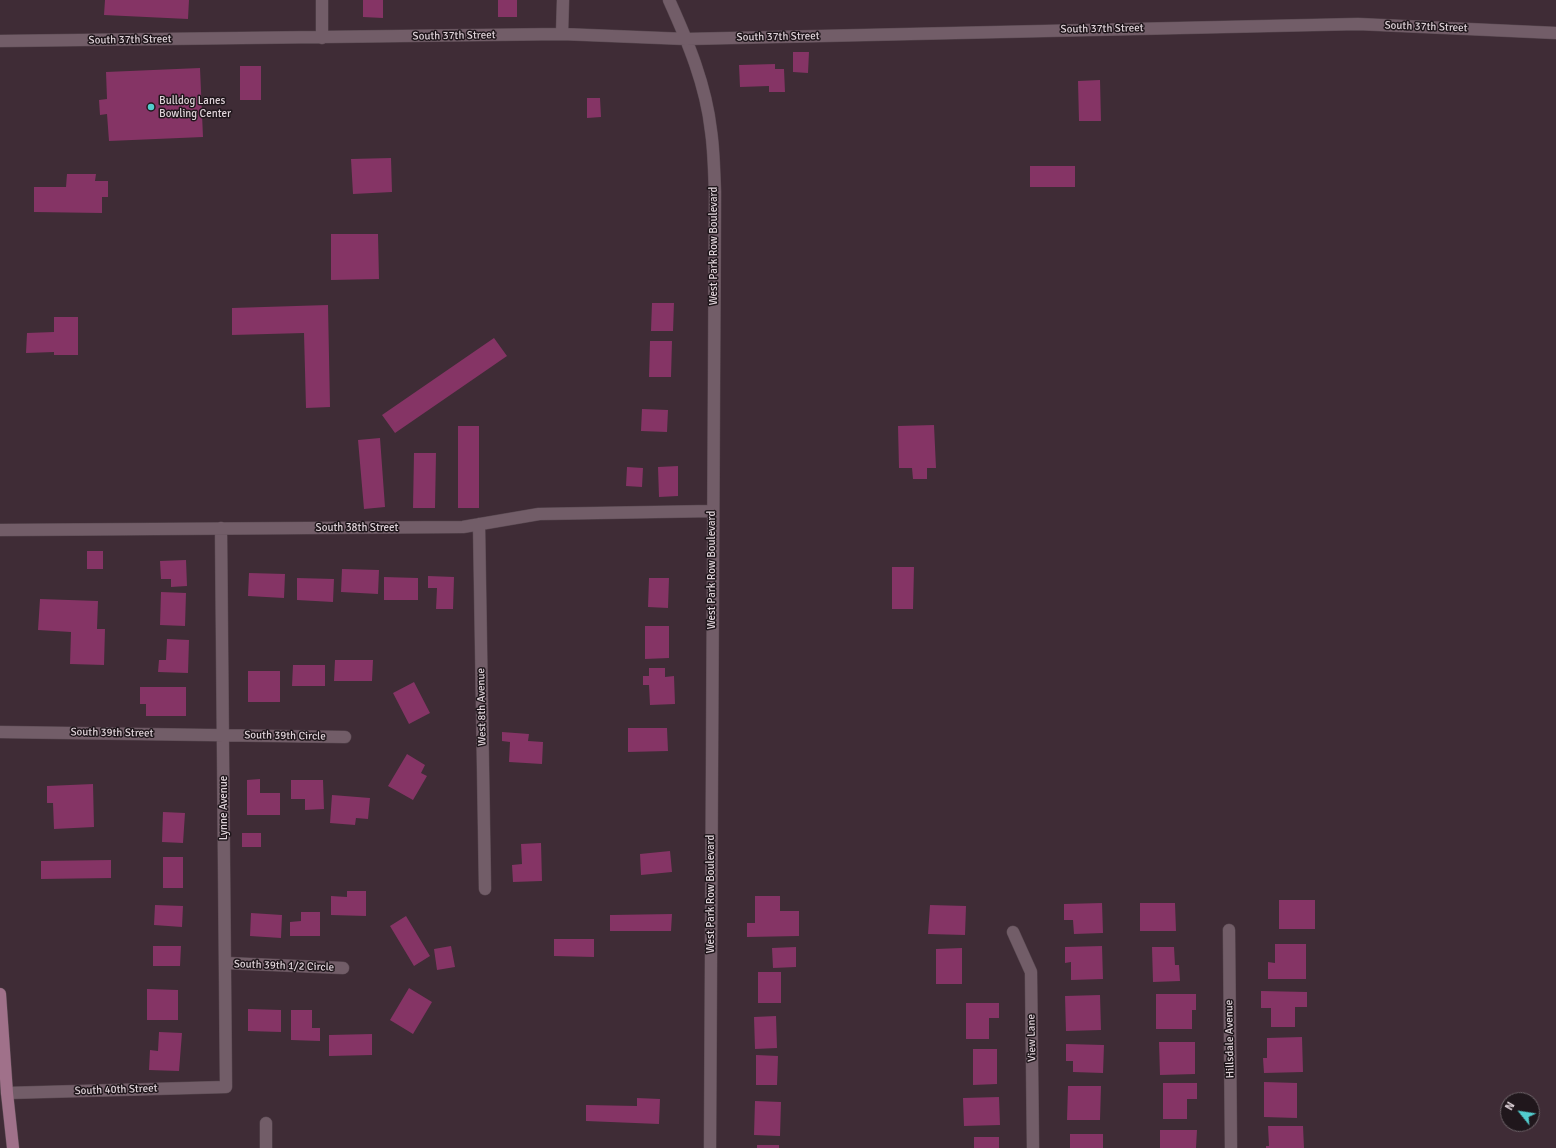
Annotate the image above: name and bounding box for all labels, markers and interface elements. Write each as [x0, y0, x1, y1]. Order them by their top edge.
street label: South 37th Street [1384, 19, 1468, 35]
street label: South 37th Street [1060, 22, 1144, 36]
street label: South 37th Street [412, 29, 496, 43]
street label: South 37th Street [736, 30, 820, 44]
street label: South 37th Street [88, 33, 172, 47]
place label: Bulldog Lanes Bowling Center [159, 94, 231, 120]
marker: Bulldog Lanes Bowling Center [146, 102, 156, 112]
street label: West Park Row Boulevard [707, 187, 721, 305]
street label: West Park Row Boulevard [705, 511, 719, 629]
street label: South 38th Street [316, 521, 398, 535]
street label: West 8th Avenue [475, 668, 489, 746]
street label: South 39th Street [70, 726, 154, 740]
street label: South 39th Circle [244, 729, 326, 743]
street label: Lynne Avenue [217, 776, 231, 840]
street label: West Park Row Boulevard [704, 835, 718, 953]
street label: South 39th 1/2 Circle [234, 958, 334, 974]
street label: Hillsdale Avenue [1223, 1000, 1237, 1078]
street label: View Lane [1025, 1014, 1039, 1062]
street label: South 40th Street [74, 1082, 158, 1098]
north arrow [1500, 1092, 1540, 1132]
text: N [1502, 1100, 1518, 1113]

